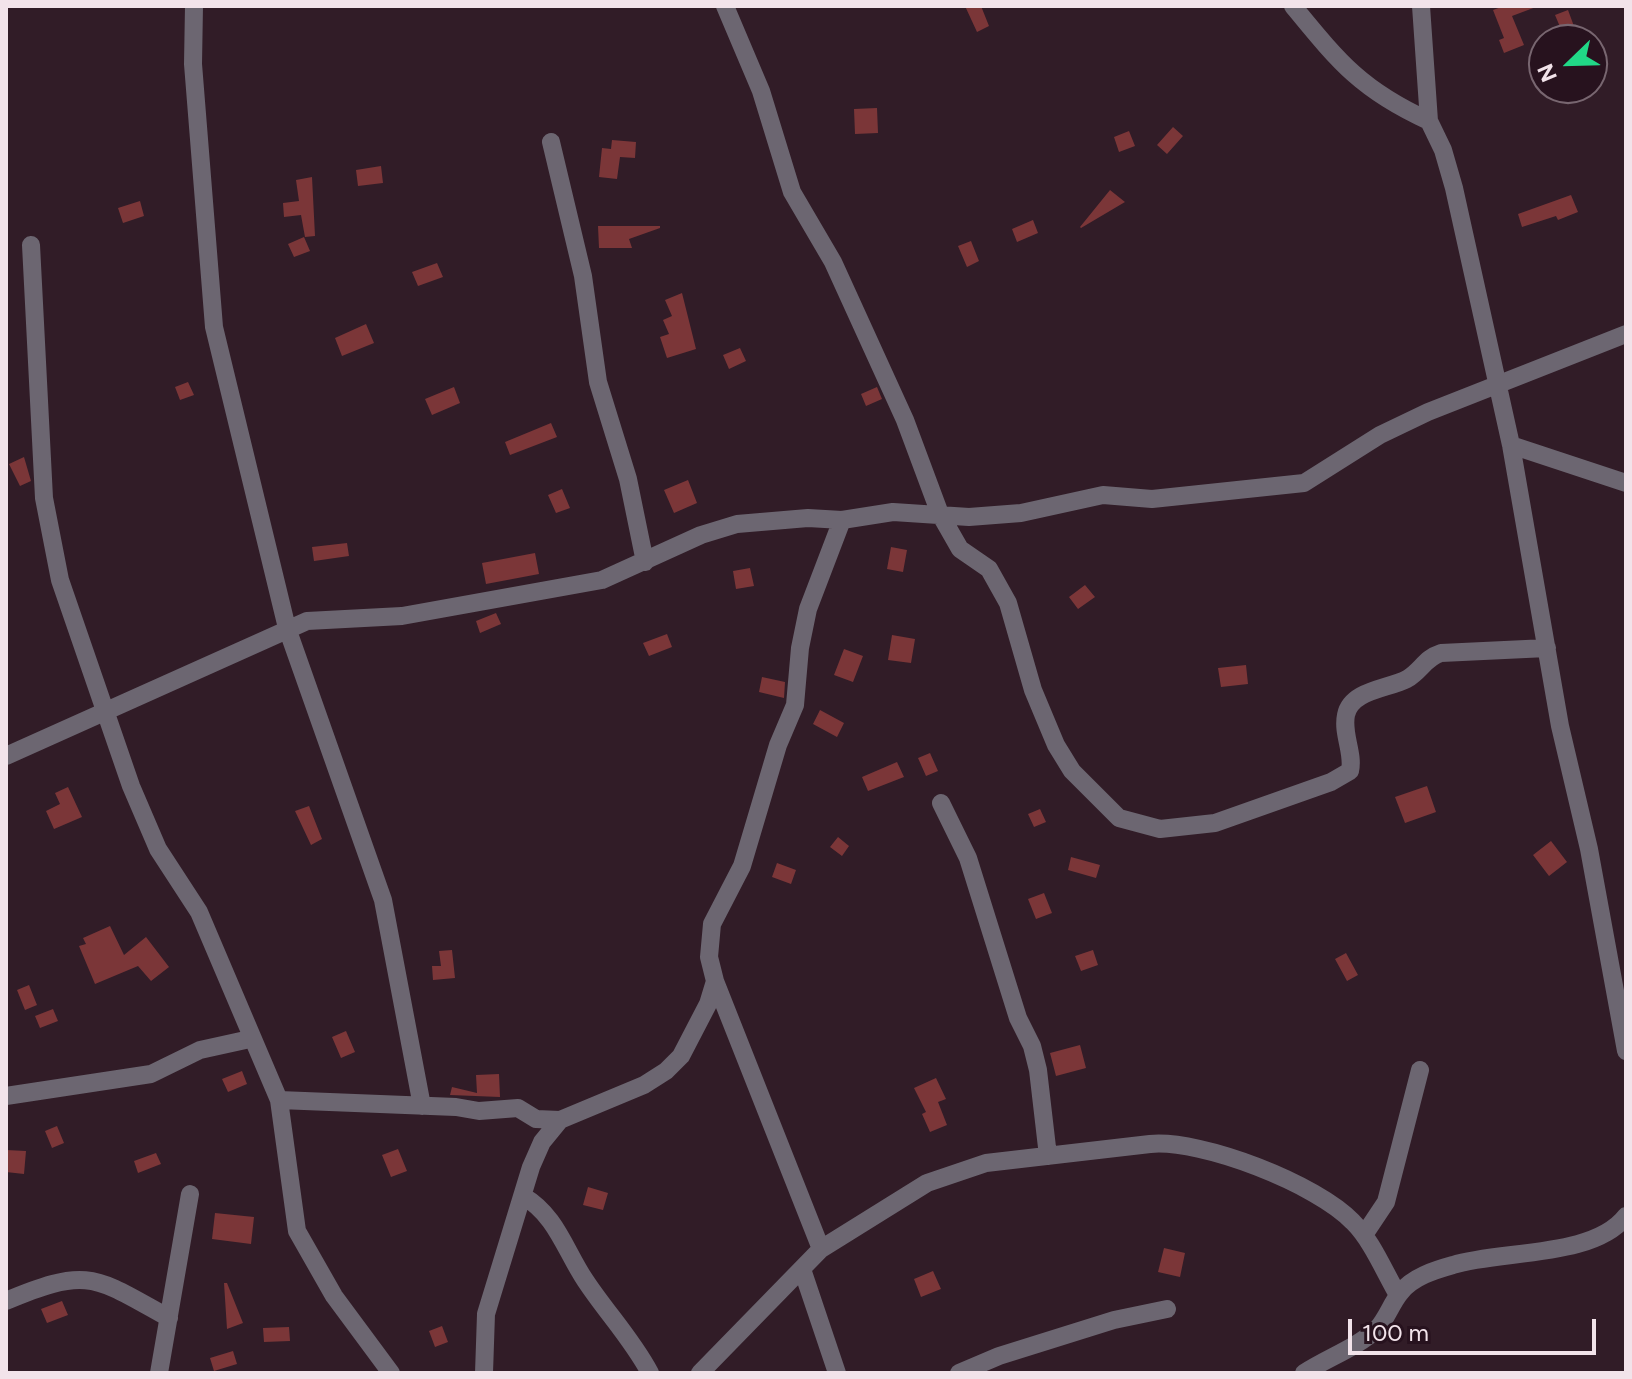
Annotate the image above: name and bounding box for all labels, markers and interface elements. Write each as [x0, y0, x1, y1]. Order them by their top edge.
north arrow [1528, 24, 1608, 104]
text: N [1532, 60, 1563, 86]
scale bar [1352, 1303, 1600, 1353]
text: 100 m [1362, 1318, 1429, 1347]

